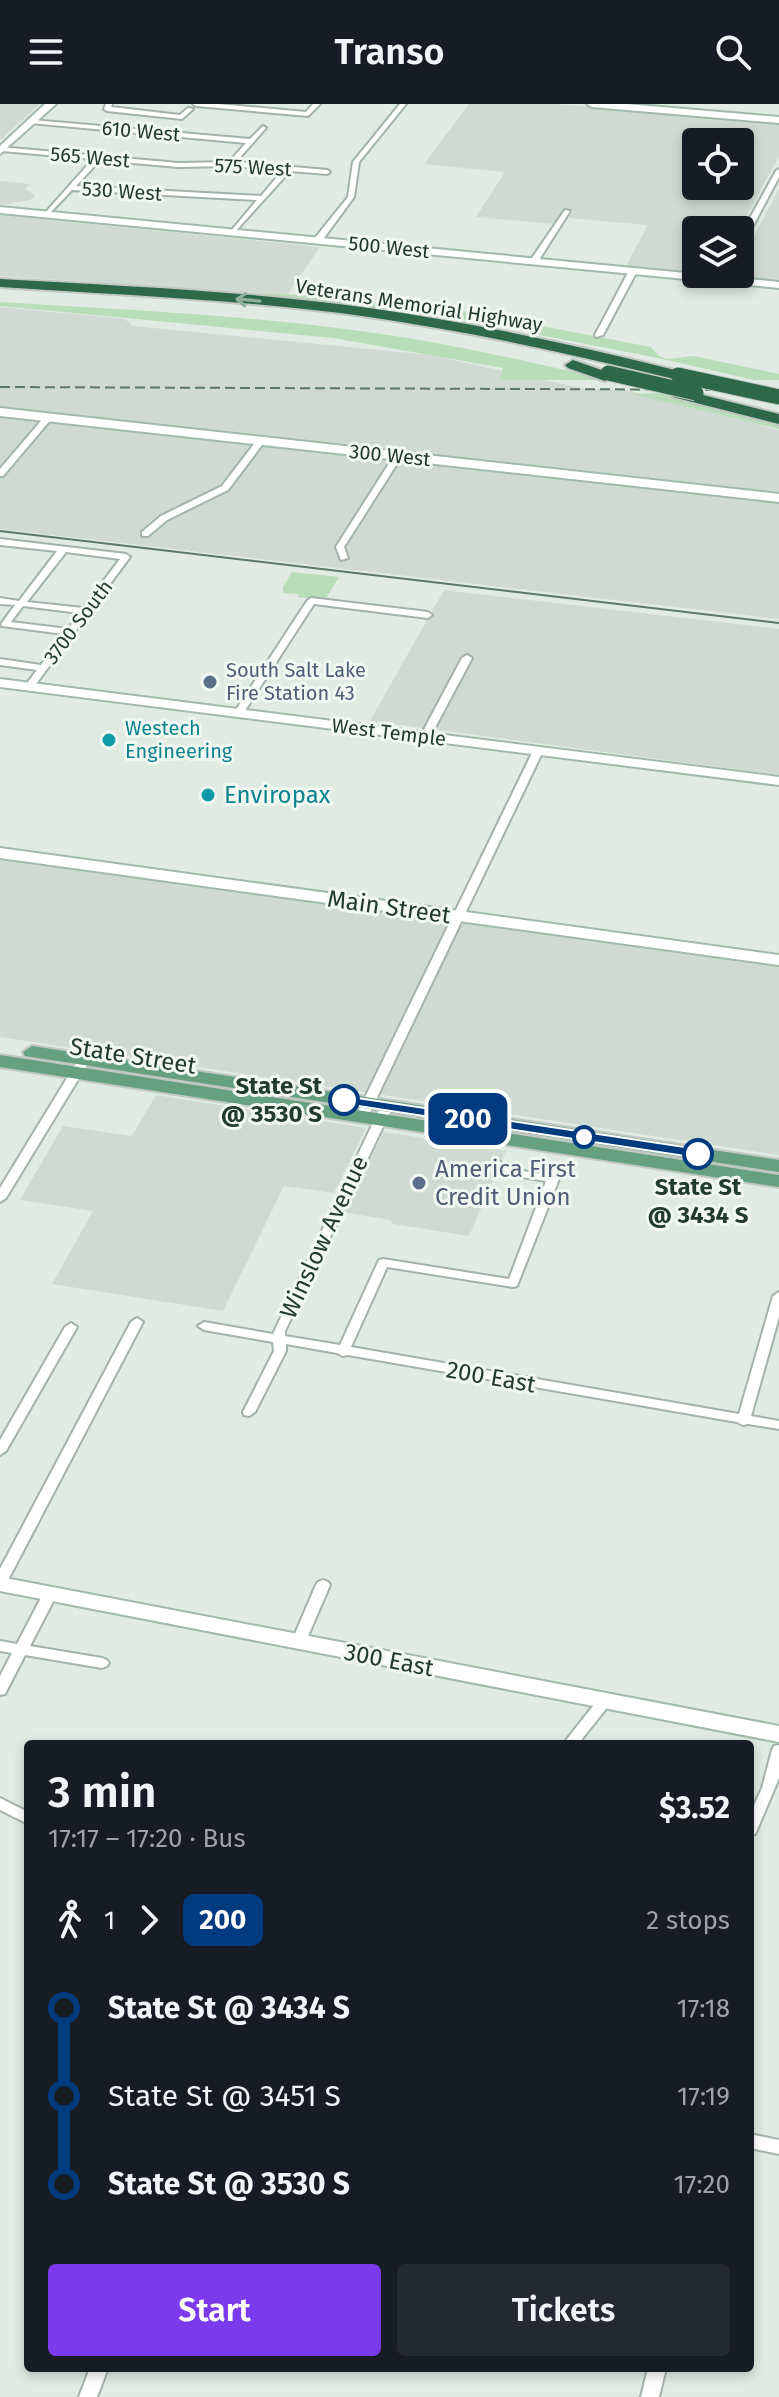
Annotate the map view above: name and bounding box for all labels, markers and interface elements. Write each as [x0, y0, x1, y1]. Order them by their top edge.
icon: menu [24, 30, 68, 74]
text: Transo [335, 30, 444, 74]
icon: search [711, 30, 755, 74]
street label: 610 West [101, 116, 182, 146]
map controls [682, 128, 754, 288]
button: locate [682, 128, 754, 200]
street label: 565 West [49, 142, 132, 172]
street label: 575 West [214, 153, 293, 181]
street label: 530 West [81, 176, 164, 206]
button: layers [682, 216, 754, 288]
street label: 500 West [347, 231, 432, 263]
street label: Veterans Memorial Highway [294, 274, 544, 336]
one-way arrow [235, 292, 262, 307]
street label: 300 West [348, 439, 432, 471]
street label: 3700 South [39, 575, 117, 669]
place label: South Salt Lake Fire Station 43 [226, 658, 366, 705]
marker: South Salt Lake Fire Station 43 [201, 673, 219, 691]
street label: West Temple [331, 713, 447, 751]
place label: Westech Engineering [125, 716, 233, 763]
marker: Westech Engineering [100, 731, 118, 749]
place label: Enviropax [224, 781, 331, 809]
marker: Enviropax [199, 786, 217, 804]
street label: Main Street [326, 885, 453, 930]
street label: State Street [68, 1032, 198, 1080]
place label: State St @ 3530 S [221, 1072, 323, 1128]
marker: State St @ 3530 S [329, 1085, 359, 1115]
line badge: 200 [422, 1093, 514, 1145]
text: 200 [444, 1102, 492, 1135]
unlabelled marker [573, 1126, 595, 1148]
marker: State St @ 3434 S [683, 1139, 713, 1169]
street label: Winslow Avenue [274, 1151, 374, 1323]
place label: America First Credit Union [435, 1155, 576, 1211]
place label: State St @ 3434 S [647, 1173, 749, 1229]
marker: America First Credit Union [410, 1174, 428, 1192]
street label: 200 East [444, 1355, 538, 1399]
street label: 300 East [342, 1638, 436, 1682]
text: 3 min [48, 1766, 157, 1819]
text: $3.52 [659, 1790, 730, 1826]
text: 17:17 – 17:20 · Bus [48, 1823, 246, 1854]
icon: walk [48, 1898, 92, 1942]
icon: forward [127, 1898, 171, 1942]
text: 200 [199, 1903, 247, 1936]
text: 1 [104, 1905, 115, 1936]
text: 2 stops [646, 1905, 730, 1936]
text: State St @ 3434 S [108, 1990, 350, 2026]
text: 17:18 [676, 1993, 730, 2024]
text: State St @ 3451 S [108, 2078, 341, 2114]
text: 17:19 [677, 2081, 730, 2112]
text: State St @ 3530 S [108, 2166, 350, 2202]
text: 17:20 [674, 2169, 730, 2200]
button: Start [48, 2264, 381, 2356]
button: Tickets [397, 2264, 730, 2356]

